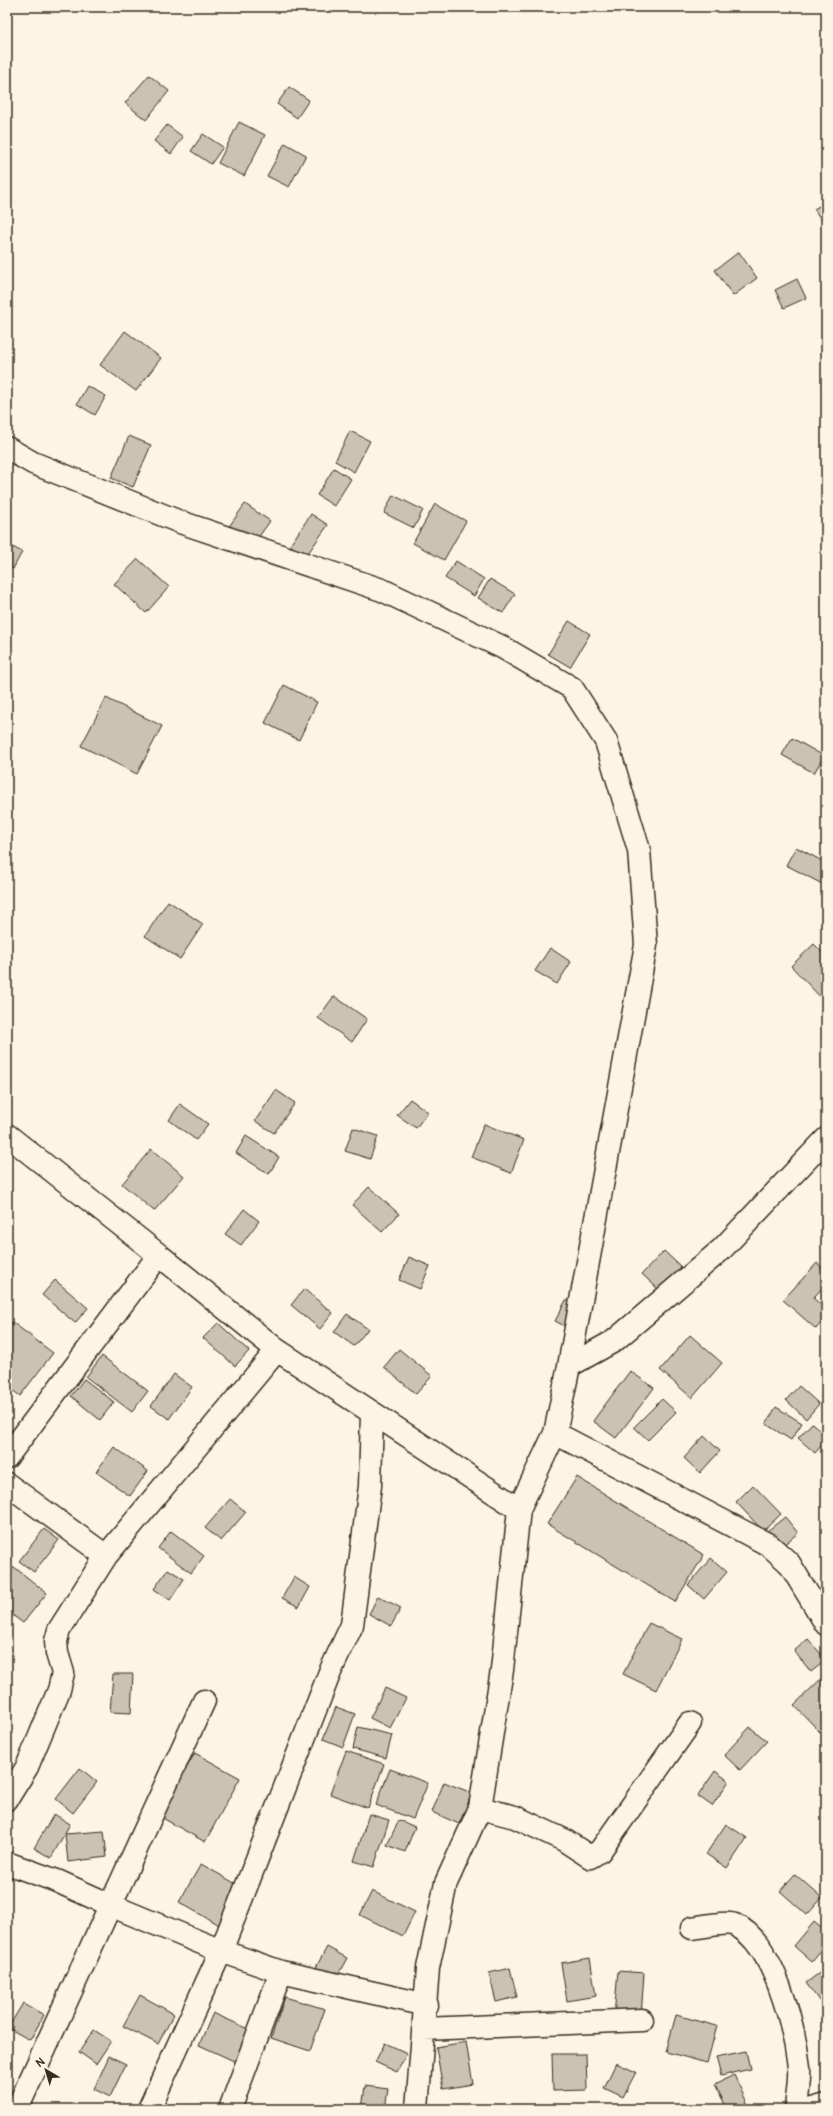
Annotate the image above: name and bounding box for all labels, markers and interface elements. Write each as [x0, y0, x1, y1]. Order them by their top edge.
north arrow [26, 2050, 66, 2090]
text: N [33, 2055, 48, 2070]

